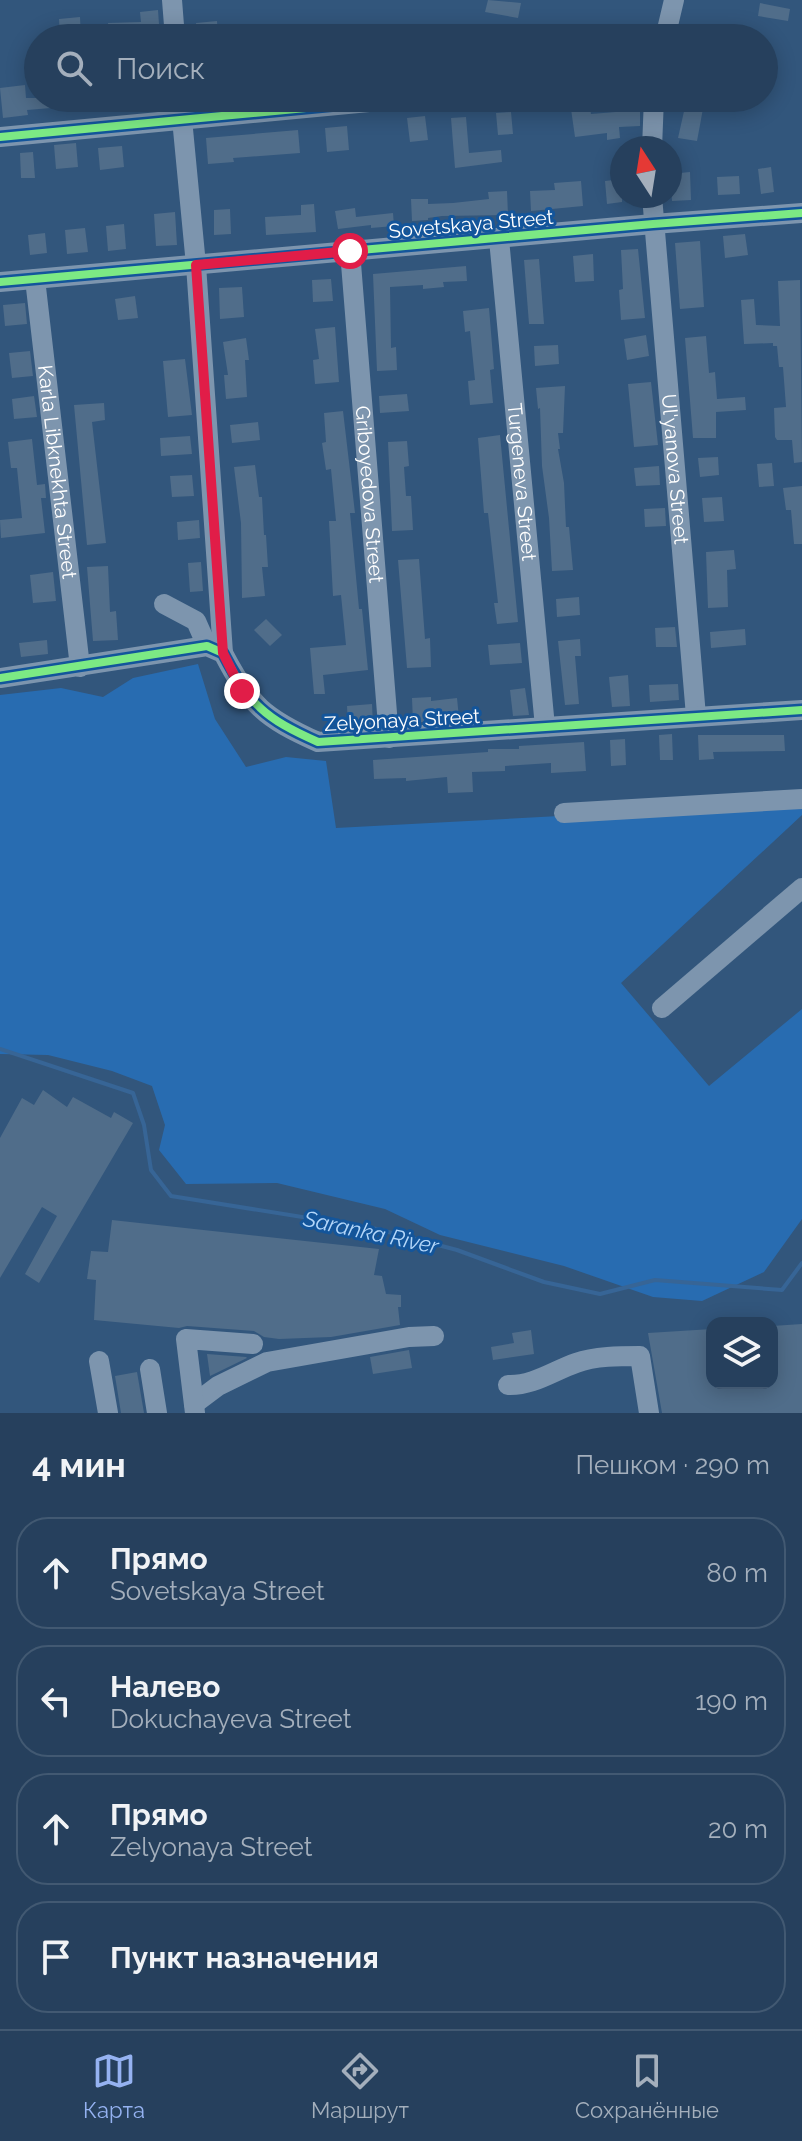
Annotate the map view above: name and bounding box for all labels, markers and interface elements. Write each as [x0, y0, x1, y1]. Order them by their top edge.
search box [24, 24, 778, 112]
icon: search [52, 46, 96, 90]
text: Поиск [116, 51, 205, 86]
north arrow [610, 136, 682, 208]
street label: Sovetskaya Street [388, 205, 555, 243]
route start [332, 233, 368, 269]
street label: Karla Libknekhta Street [33, 364, 82, 580]
street label: Ul'yanova Street [657, 393, 693, 545]
street label: Turgeneva Street [503, 402, 541, 562]
street label: Griboyedova Street [350, 405, 389, 584]
route end [224, 673, 260, 709]
street label: Zelyonaya Street [324, 704, 481, 736]
water label: Saranka River [300, 1205, 442, 1259]
map controls [706, 1317, 778, 1389]
button: layers [706, 1317, 778, 1389]
text: 4 мин [32, 1445, 126, 1485]
text: Пешком · 290 m [576, 1450, 770, 1480]
text: Прямо [110, 1541, 208, 1576]
icon: ahead [34, 1551, 78, 1595]
text: 80 m [706, 1558, 768, 1588]
text: Sovetskaya Street [110, 1576, 325, 1606]
text: Налево [110, 1669, 220, 1704]
icon: left [34, 1679, 78, 1723]
text: 190 m [695, 1686, 768, 1716]
text: Dokuchayeva Street [110, 1704, 351, 1734]
text: Прямо [110, 1797, 208, 1832]
icon: ahead [34, 1807, 78, 1851]
text: 20 m [708, 1814, 768, 1844]
text: Zelyonaya Street [110, 1832, 312, 1862]
icon: arrive [34, 1935, 78, 1979]
text: Пункт назначения [110, 1940, 379, 1975]
tab: Карта [83, 2049, 145, 2123]
tab: Маршрут [311, 2049, 409, 2123]
tab: Сохранённые [575, 2049, 719, 2123]

